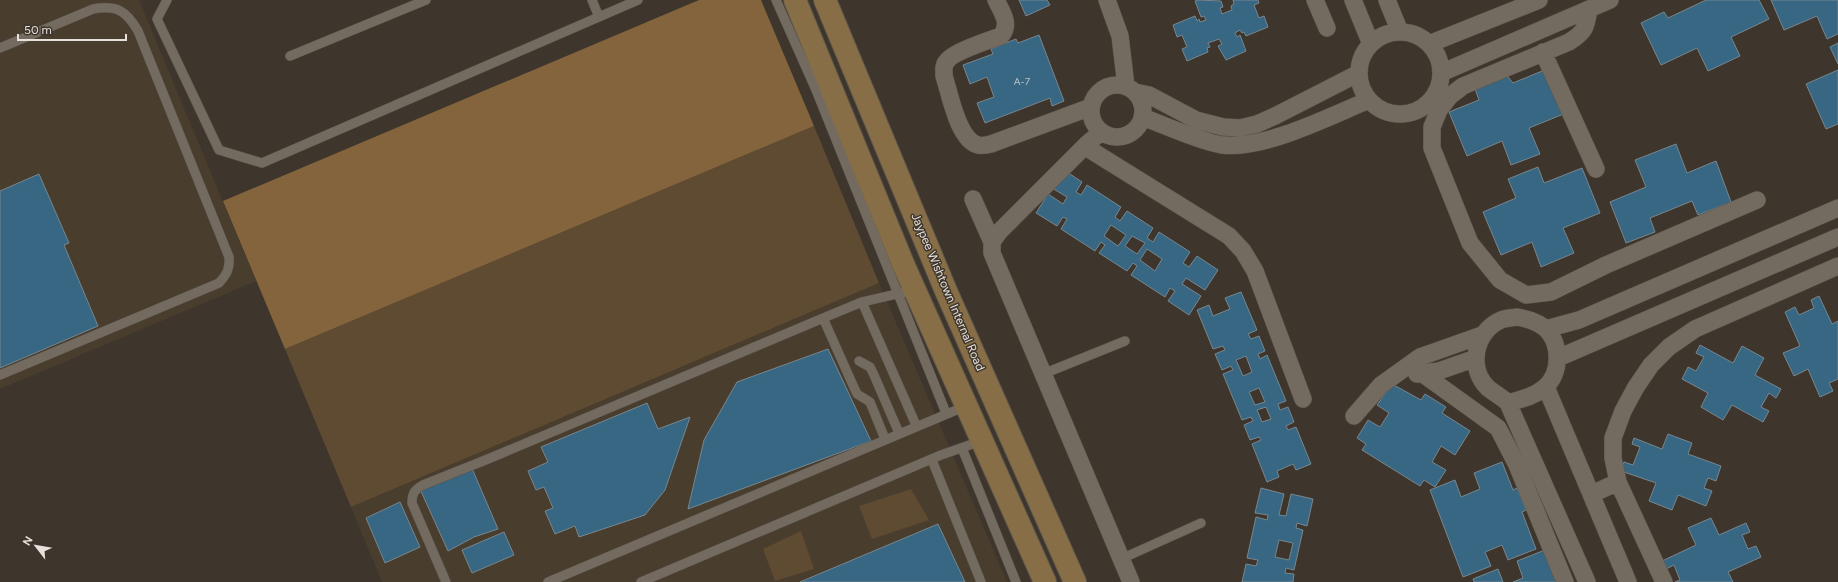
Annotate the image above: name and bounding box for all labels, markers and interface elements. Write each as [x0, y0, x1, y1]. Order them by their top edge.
scale bar [18, 16, 126, 42]
text: 50 m [24, 23, 52, 37]
house number: A-7 [1014, 75, 1031, 88]
street label: Jaypee Wishtown Internal Road [908, 211, 988, 373]
north arrow [16, 526, 56, 566]
text: N [20, 534, 36, 548]

